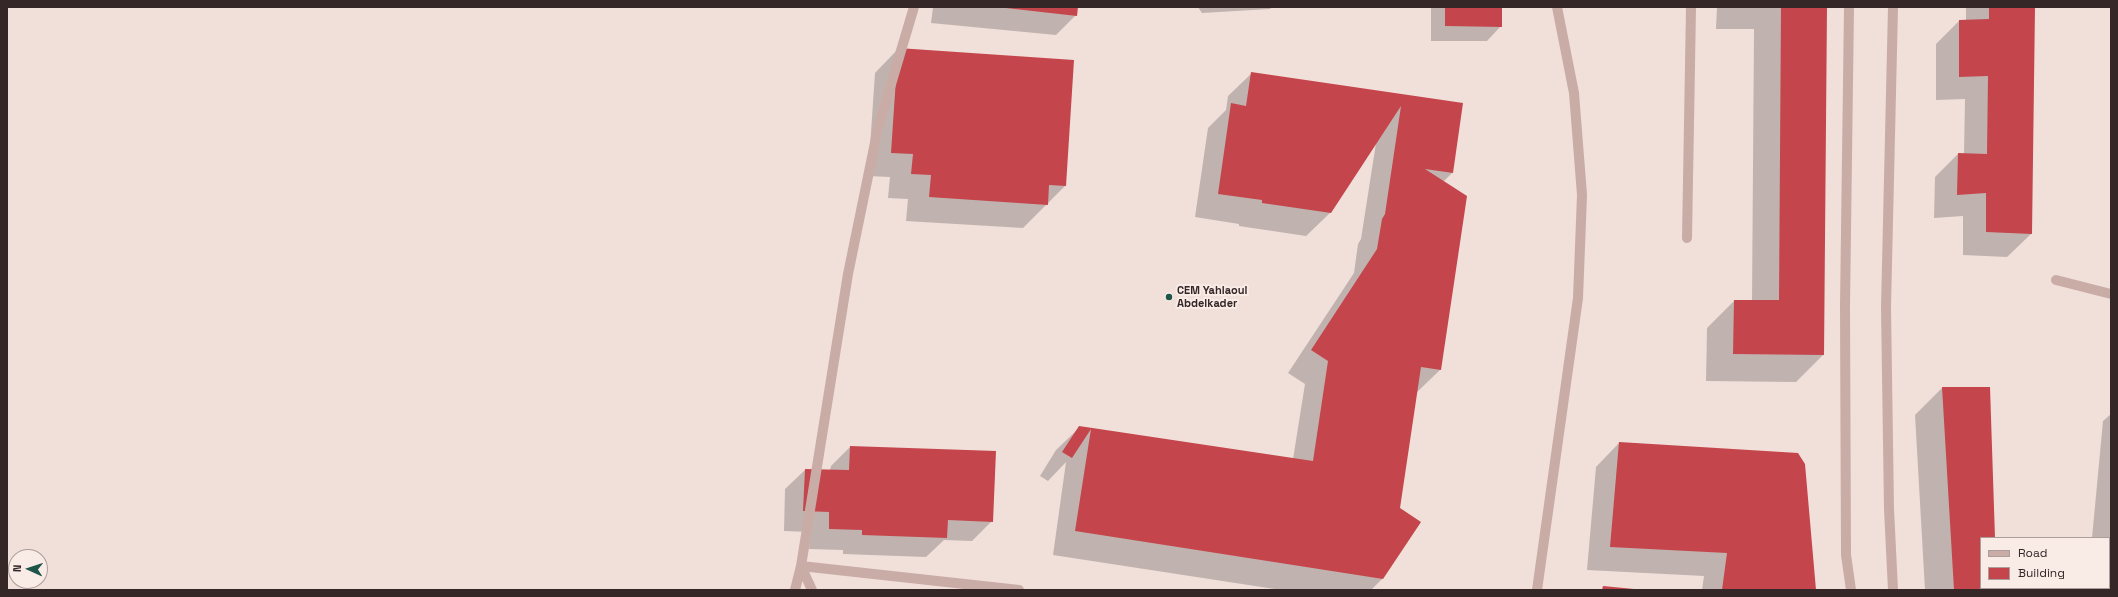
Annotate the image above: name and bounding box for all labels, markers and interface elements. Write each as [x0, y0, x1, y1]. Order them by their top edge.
place label: CEM Yahiaoui Abdelkader [1177, 284, 1247, 310]
marker: CEM Yahiaoui Abdelkader [1164, 292, 1174, 302]
legend [1980, 537, 2110, 589]
text: Road [2018, 545, 2047, 561]
north arrow [8, 549, 48, 589]
text: N [10, 564, 24, 572]
text: Building [2018, 565, 2065, 581]

